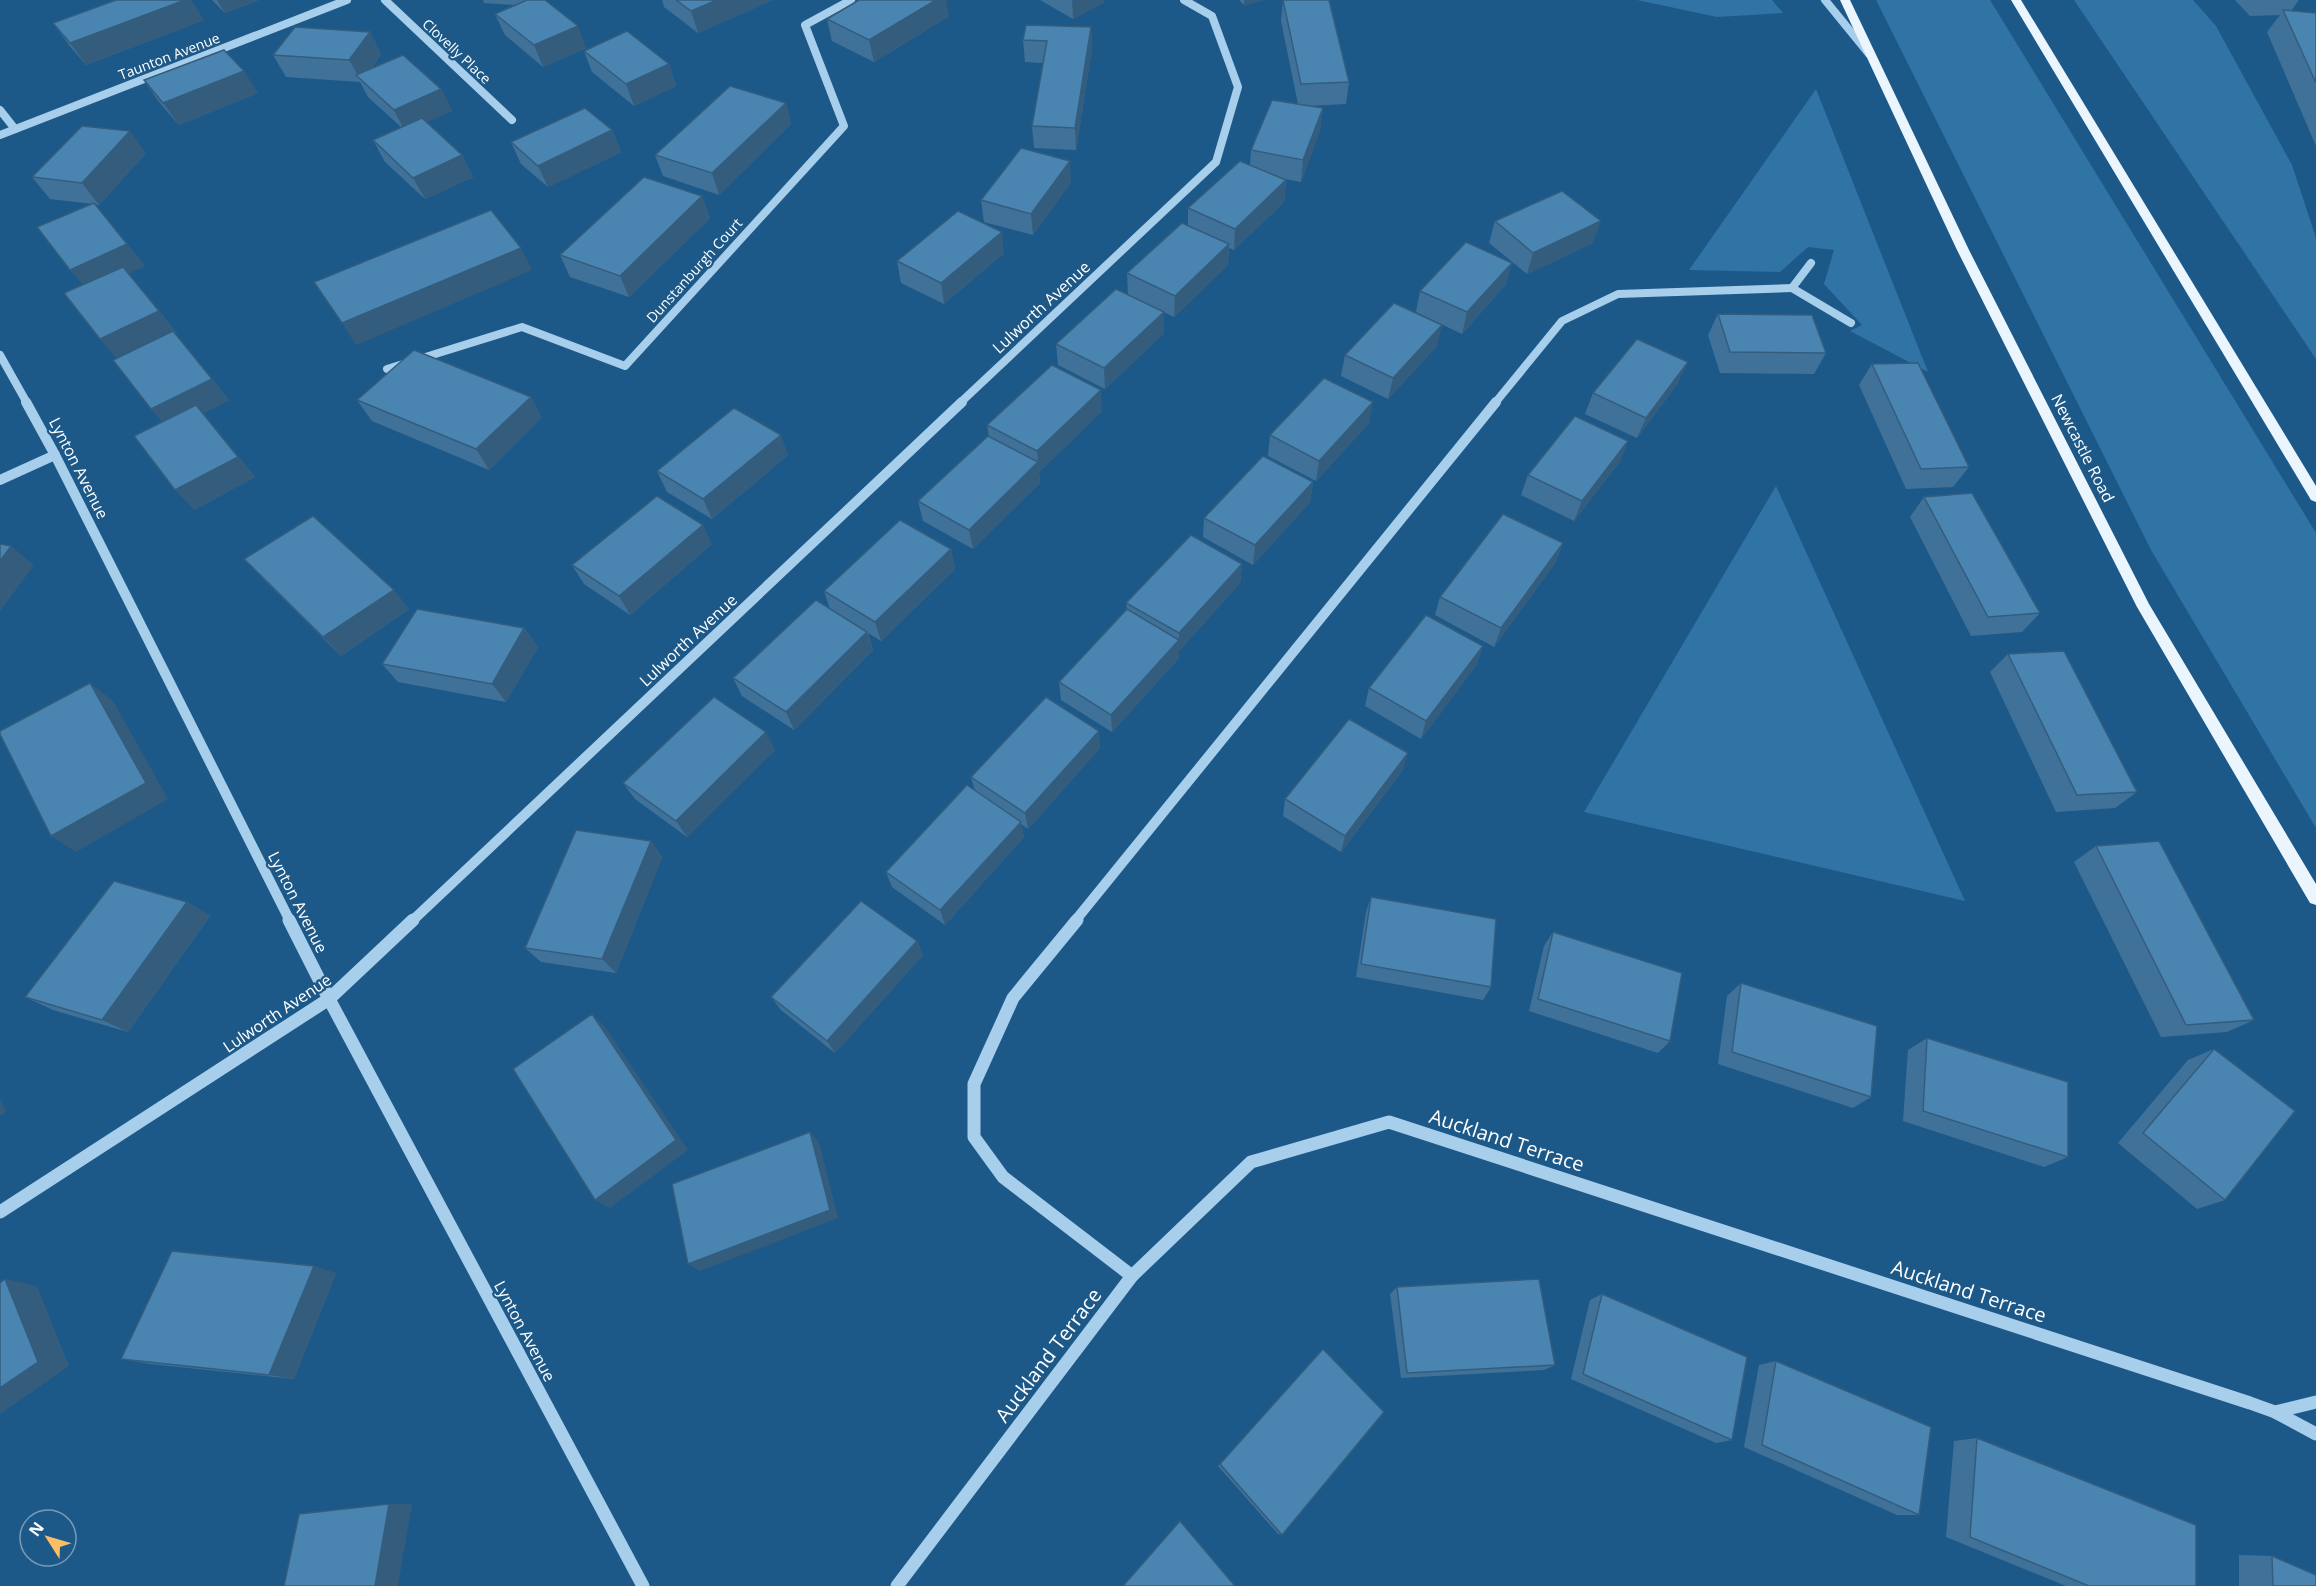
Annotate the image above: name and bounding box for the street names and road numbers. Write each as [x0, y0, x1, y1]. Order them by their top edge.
street label: Clovelly Place [418, 14, 496, 88]
street label: Taunton Avenue [116, 28, 222, 84]
street label: Dunstanburgh Court [642, 214, 746, 326]
street label: Lulworth Avenue [987, 256, 1095, 358]
street label: Newcastle Road [2046, 390, 2120, 506]
street label: Lynton Avenue [44, 413, 114, 523]
street label: Lulworth Avenue [634, 589, 742, 691]
street label: Lynton Avenue [263, 847, 333, 957]
street label: Lulworth Avenue [219, 969, 335, 1057]
street label: Auckland Terrace [1426, 1102, 1588, 1178]
street label: Auckland Terrace [1888, 1253, 2050, 1329]
street label: Lynton Avenue [489, 1277, 561, 1385]
street label: Auckland Terrace [989, 1282, 1107, 1428]

